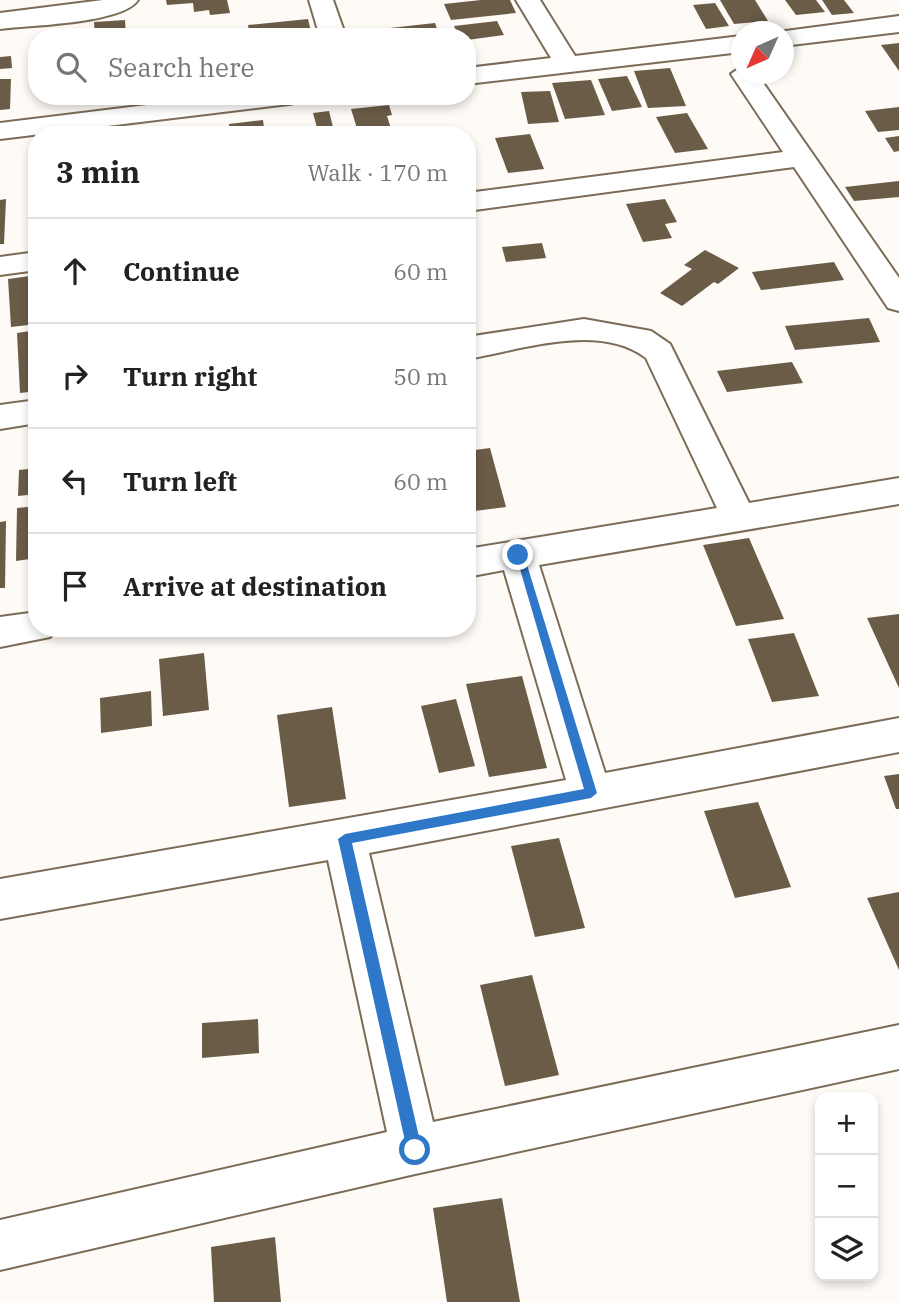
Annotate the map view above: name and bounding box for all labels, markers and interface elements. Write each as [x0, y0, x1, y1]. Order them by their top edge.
north arrow [731, 21, 794, 84]
search box [28, 28, 476, 105]
icon: search [52, 48, 90, 86]
text: Search here [108, 50, 254, 84]
text: 3 min [56, 152, 140, 191]
text: Walk · 170 m [307, 157, 448, 187]
icon: ahead [56, 252, 94, 290]
text: Continue [123, 254, 240, 288]
text: 60 m [393, 256, 448, 286]
icon: right [56, 357, 94, 395]
text: Turn right [123, 359, 257, 393]
text: 50 m [393, 361, 448, 391]
icon: left [56, 462, 94, 500]
text: Turn left [123, 464, 237, 498]
text: 60 m [393, 466, 448, 496]
route end [502, 539, 533, 570]
icon: arrive [56, 567, 94, 605]
text: Arrive at destination [123, 569, 387, 603]
map controls [815, 1092, 878, 1281]
button: + [815, 1092, 878, 1155]
route start [399, 1134, 430, 1165]
button: − [815, 1155, 878, 1218]
button: layers [815, 1218, 878, 1281]

